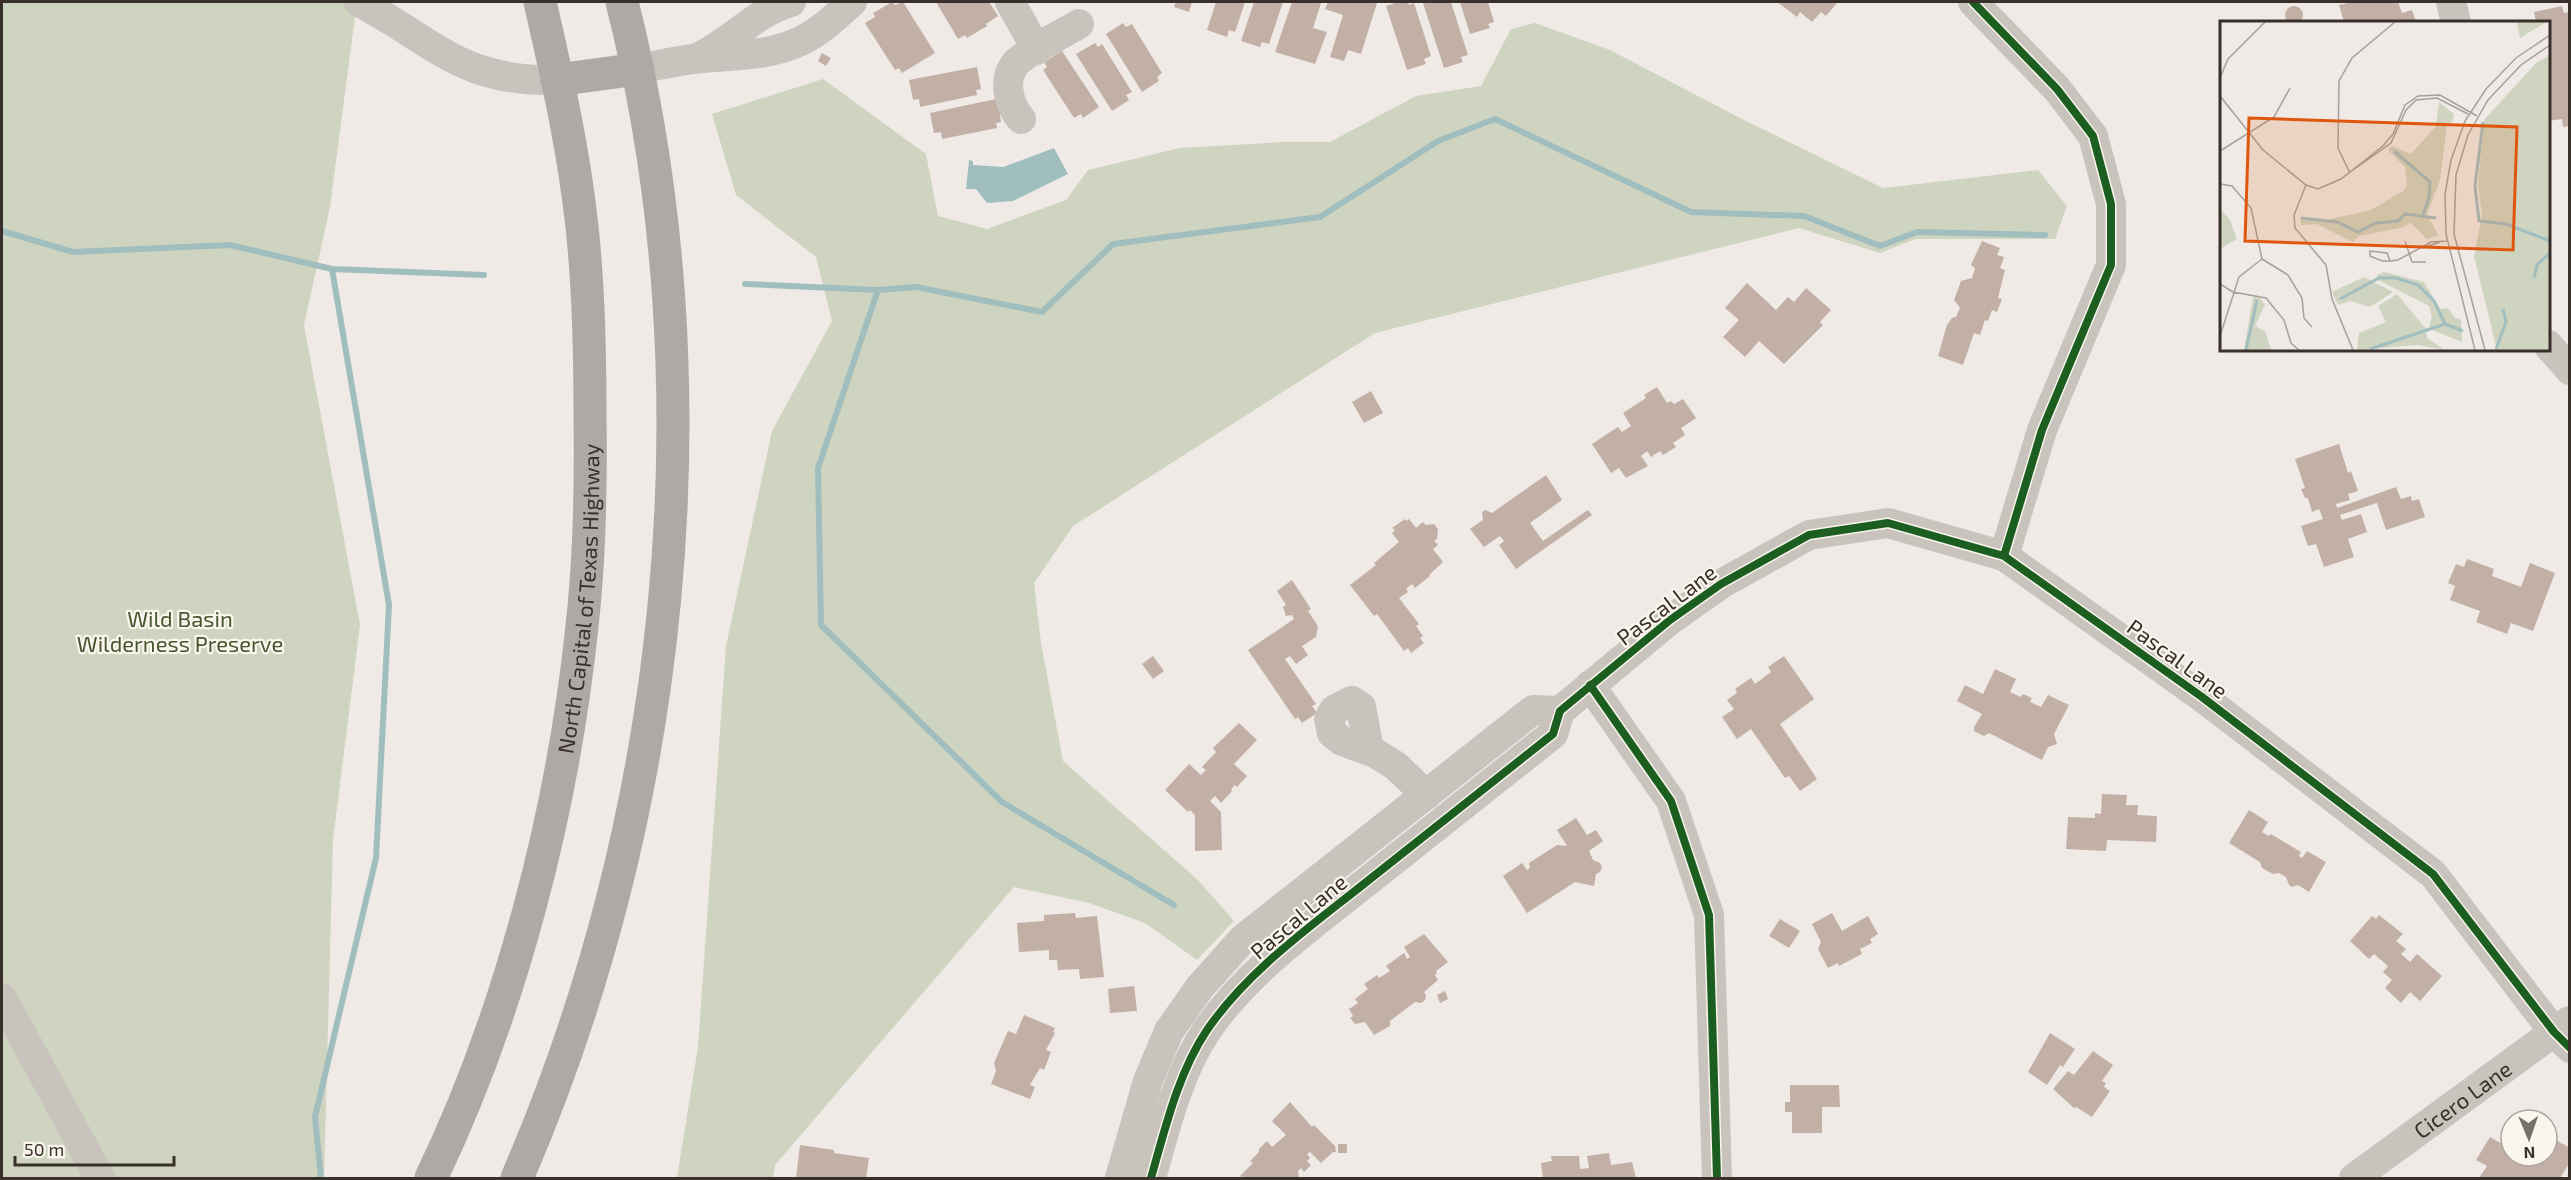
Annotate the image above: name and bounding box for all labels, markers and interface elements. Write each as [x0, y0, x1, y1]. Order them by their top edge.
inset map [2220, 21, 2550, 351]
street label: North Capital of Texas Highway [551, 443, 603, 755]
street label: Pascal Lane [1611, 558, 1721, 650]
park label: Wild Basin Wilderness Preserve [77, 605, 283, 656]
street label: Pascal Lane [2123, 613, 2233, 703]
street label: Pascal Lane [1245, 868, 1351, 964]
street label: Cicero Lane [2408, 1055, 2516, 1143]
north arrow [2499, 1108, 2559, 1168]
scale bar [15, 1129, 174, 1167]
text: 50 m [24, 1138, 64, 1160]
text: N [2523, 1144, 2536, 1163]

